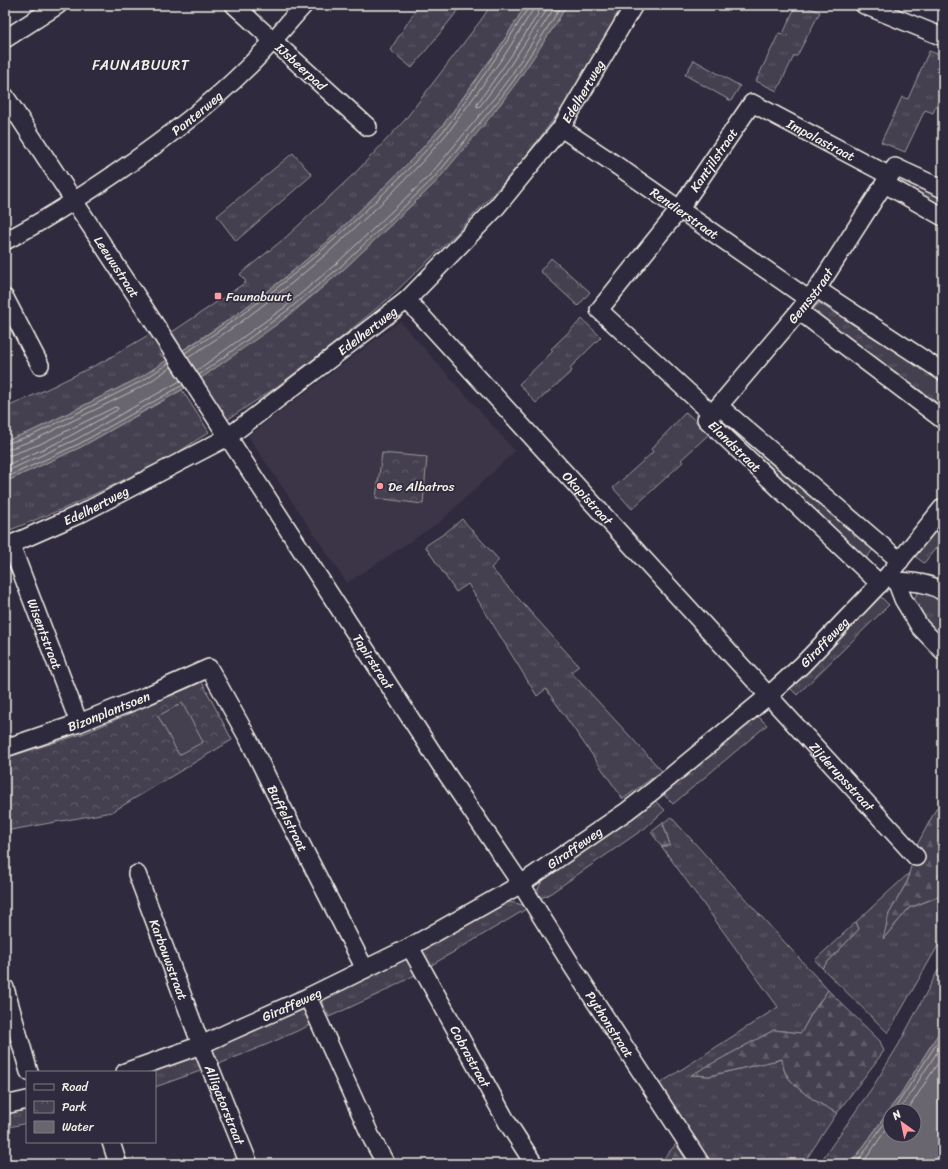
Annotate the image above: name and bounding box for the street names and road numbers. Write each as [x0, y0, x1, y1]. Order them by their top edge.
street label: IJsbeerpad [269, 36, 333, 97]
street label: Edelhertweg [555, 55, 611, 128]
street label: Panterweg [166, 85, 228, 142]
street label: Impalastraat [782, 112, 860, 168]
street label: Kantjilstraat [683, 123, 744, 197]
street label: Rendierstraat [645, 181, 724, 246]
street label: Leeuwstraat [88, 231, 146, 303]
street label: Gemsstraat [782, 263, 840, 329]
street label: Edelhertweg [332, 300, 403, 362]
street label: Elandstraat [703, 415, 767, 478]
street label: Okapistraat [556, 466, 619, 531]
street label: Edelhertweg [60, 479, 133, 532]
street label: Wisentstraat [20, 595, 69, 673]
street label: Giraffeweg [794, 611, 855, 673]
street label: Tapirstraat [346, 629, 400, 695]
street label: Bizonplantsoen [64, 685, 154, 738]
street label: Zijderupsstraat [803, 736, 881, 817]
street label: Buffelstraat [261, 781, 314, 856]
street label: Giraffeweg [542, 820, 608, 875]
street label: Karbouwstraat [143, 916, 194, 1004]
street label: Giraffeweg [258, 981, 326, 1028]
street label: Pythonstraat [579, 986, 640, 1063]
street label: Cobrastraat [444, 1021, 497, 1093]
street label: Alligatorstraat [198, 1060, 251, 1149]

